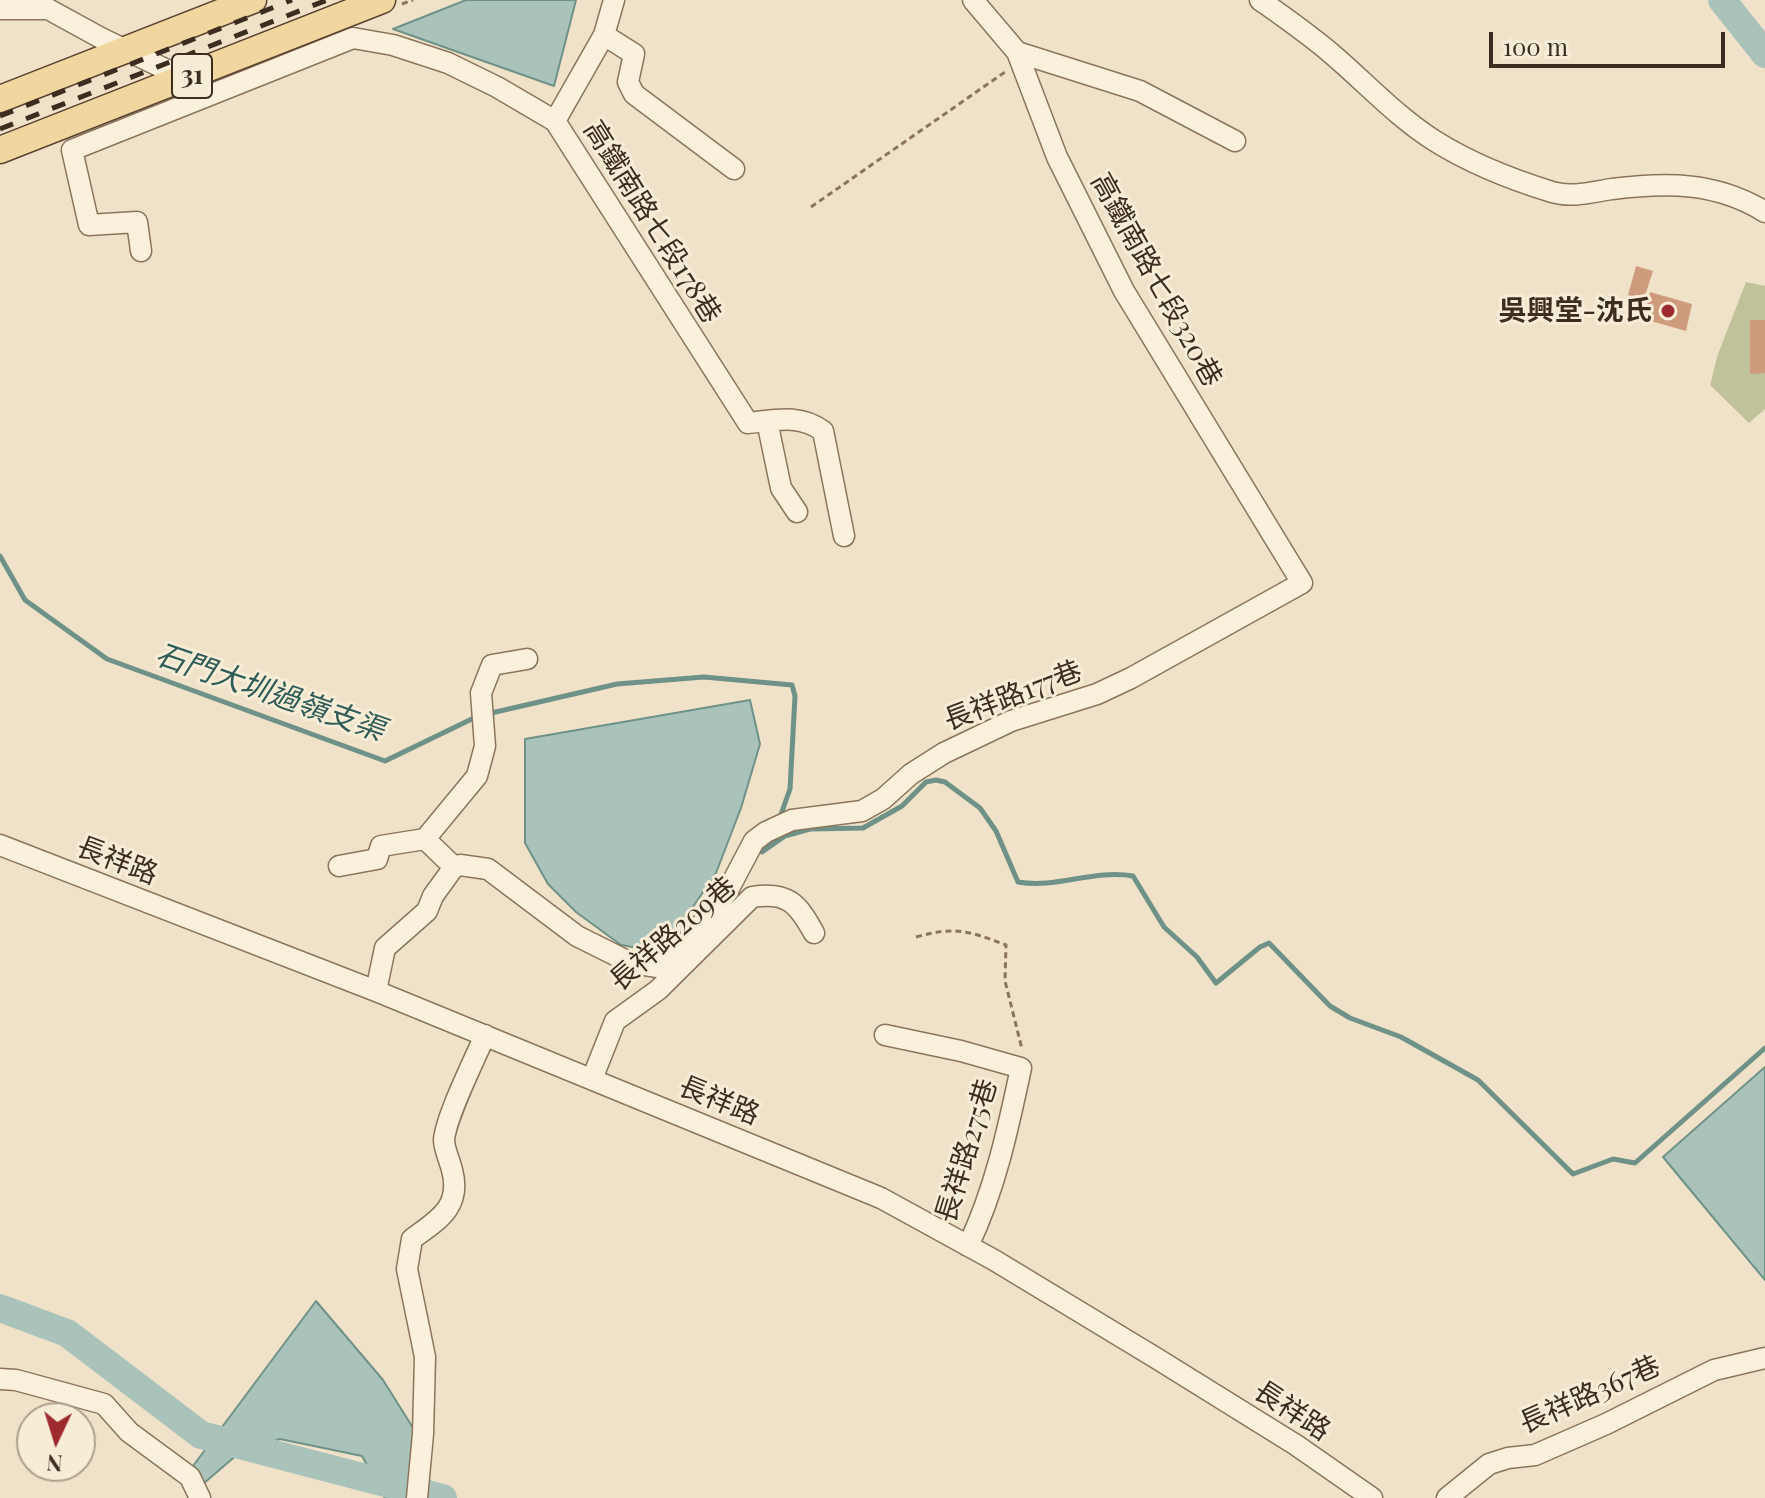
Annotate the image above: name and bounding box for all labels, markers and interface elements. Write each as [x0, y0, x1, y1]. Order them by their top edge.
scale bar [1493, 16, 1729, 66]
text: 100 m [1503, 30, 1568, 62]
road number: 31 [172, 54, 212, 98]
street label: 高鐵南路七段178巷 [576, 115, 728, 329]
street label: 高鐵南路七段320巷 [1083, 167, 1229, 393]
place label: 吳興堂-沈氏 [1499, 294, 1652, 328]
marker: 吳興堂-沈氏 [1659, 302, 1677, 320]
water label: 石門大圳過嶺支渠 [151, 637, 389, 749]
street label: 長祥路177巷 [939, 654, 1087, 738]
street label: 長祥路 [72, 830, 162, 892]
street label: 長祥路209巷 [603, 870, 743, 998]
street label: 長祥路 [674, 1070, 764, 1132]
street label: 長祥路275巷 [929, 1075, 1005, 1227]
street label: 長祥路367巷 [1514, 1349, 1666, 1441]
street label: 長祥路 [1248, 1374, 1336, 1448]
north arrow [16, 1402, 96, 1482]
text: N [46, 1448, 63, 1479]

